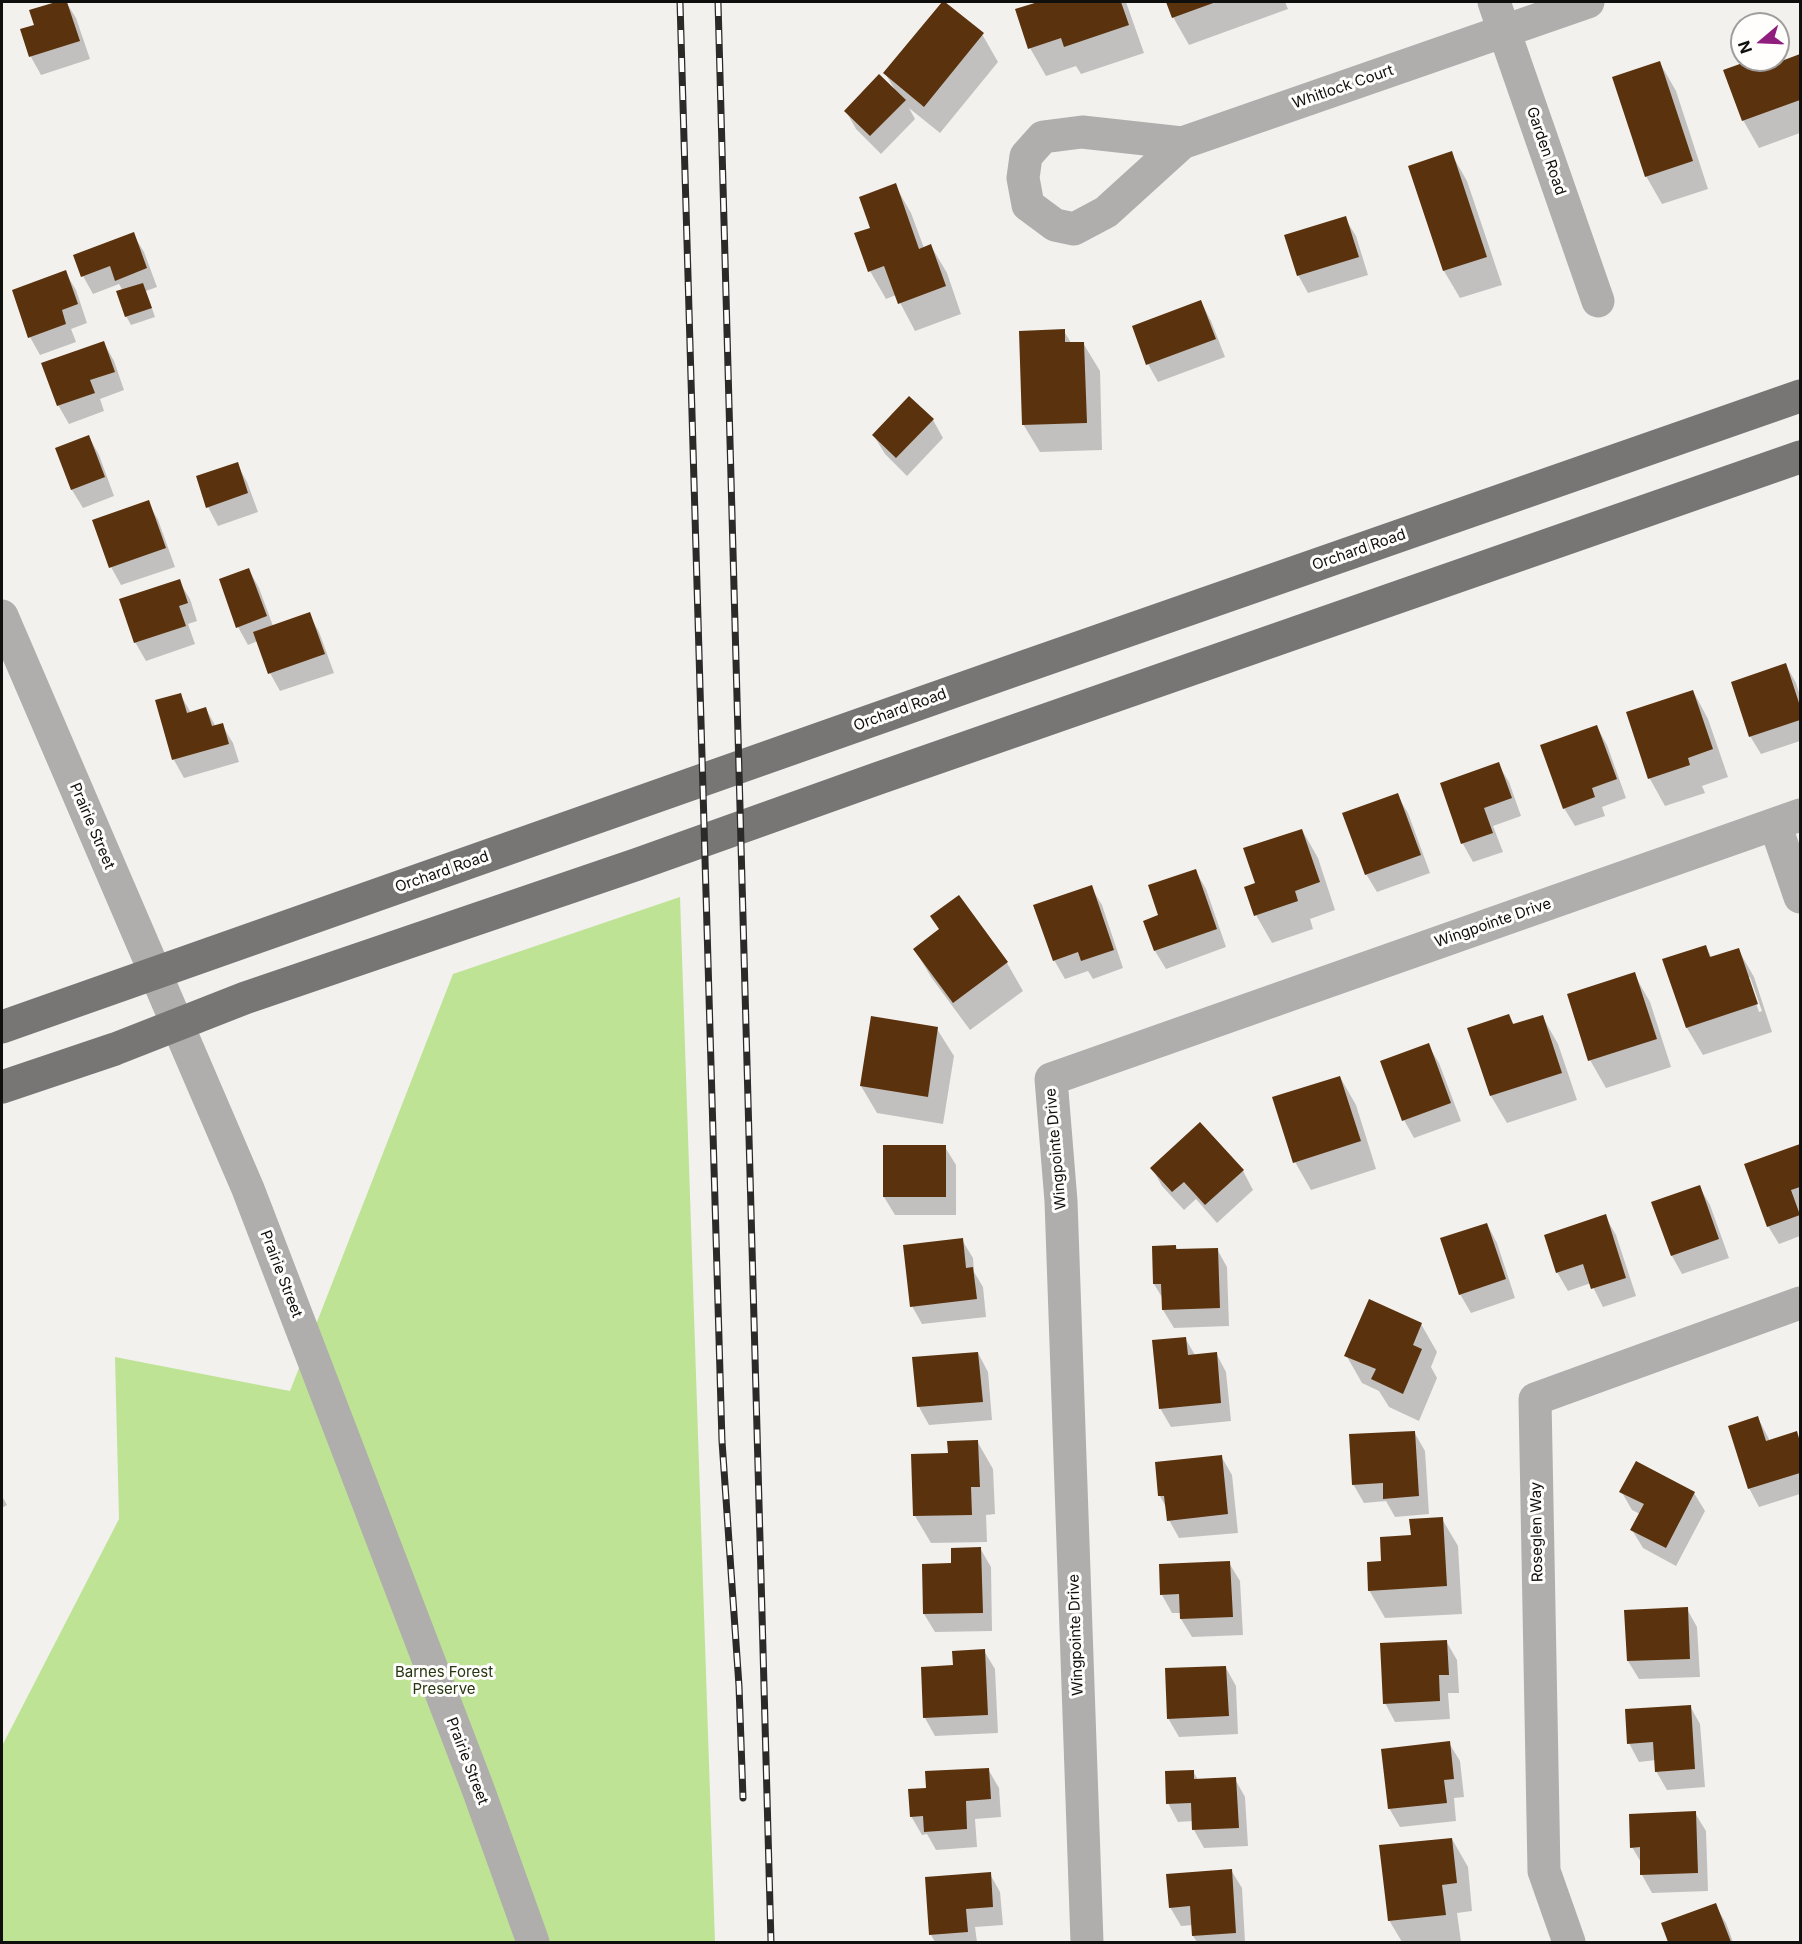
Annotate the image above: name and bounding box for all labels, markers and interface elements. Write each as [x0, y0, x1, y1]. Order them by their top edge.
north arrow [1730, 12, 1790, 72]
text: N [1733, 38, 1756, 56]
street label: Whitlock Court [1290, 61, 1396, 113]
street label: Garden Road [1522, 104, 1570, 198]
street label: Orchard Road [1310, 526, 1408, 574]
street label: Orchard Road [851, 685, 949, 735]
street label: Prairie Street [66, 780, 118, 872]
street label: Orchard Road [393, 848, 491, 896]
street label: Wingpointe Drive [1432, 895, 1554, 951]
street label: Wingpointe Drive [1042, 1087, 1070, 1211]
street label: Prairie Street [256, 1228, 306, 1320]
street label: Roseglen Way [1527, 1482, 1547, 1582]
street label: Wingpointe Drive [1065, 1574, 1087, 1696]
park label: Barnes Forest Preserve [395, 1663, 493, 1698]
street label: Prairie Street [442, 1715, 492, 1807]

